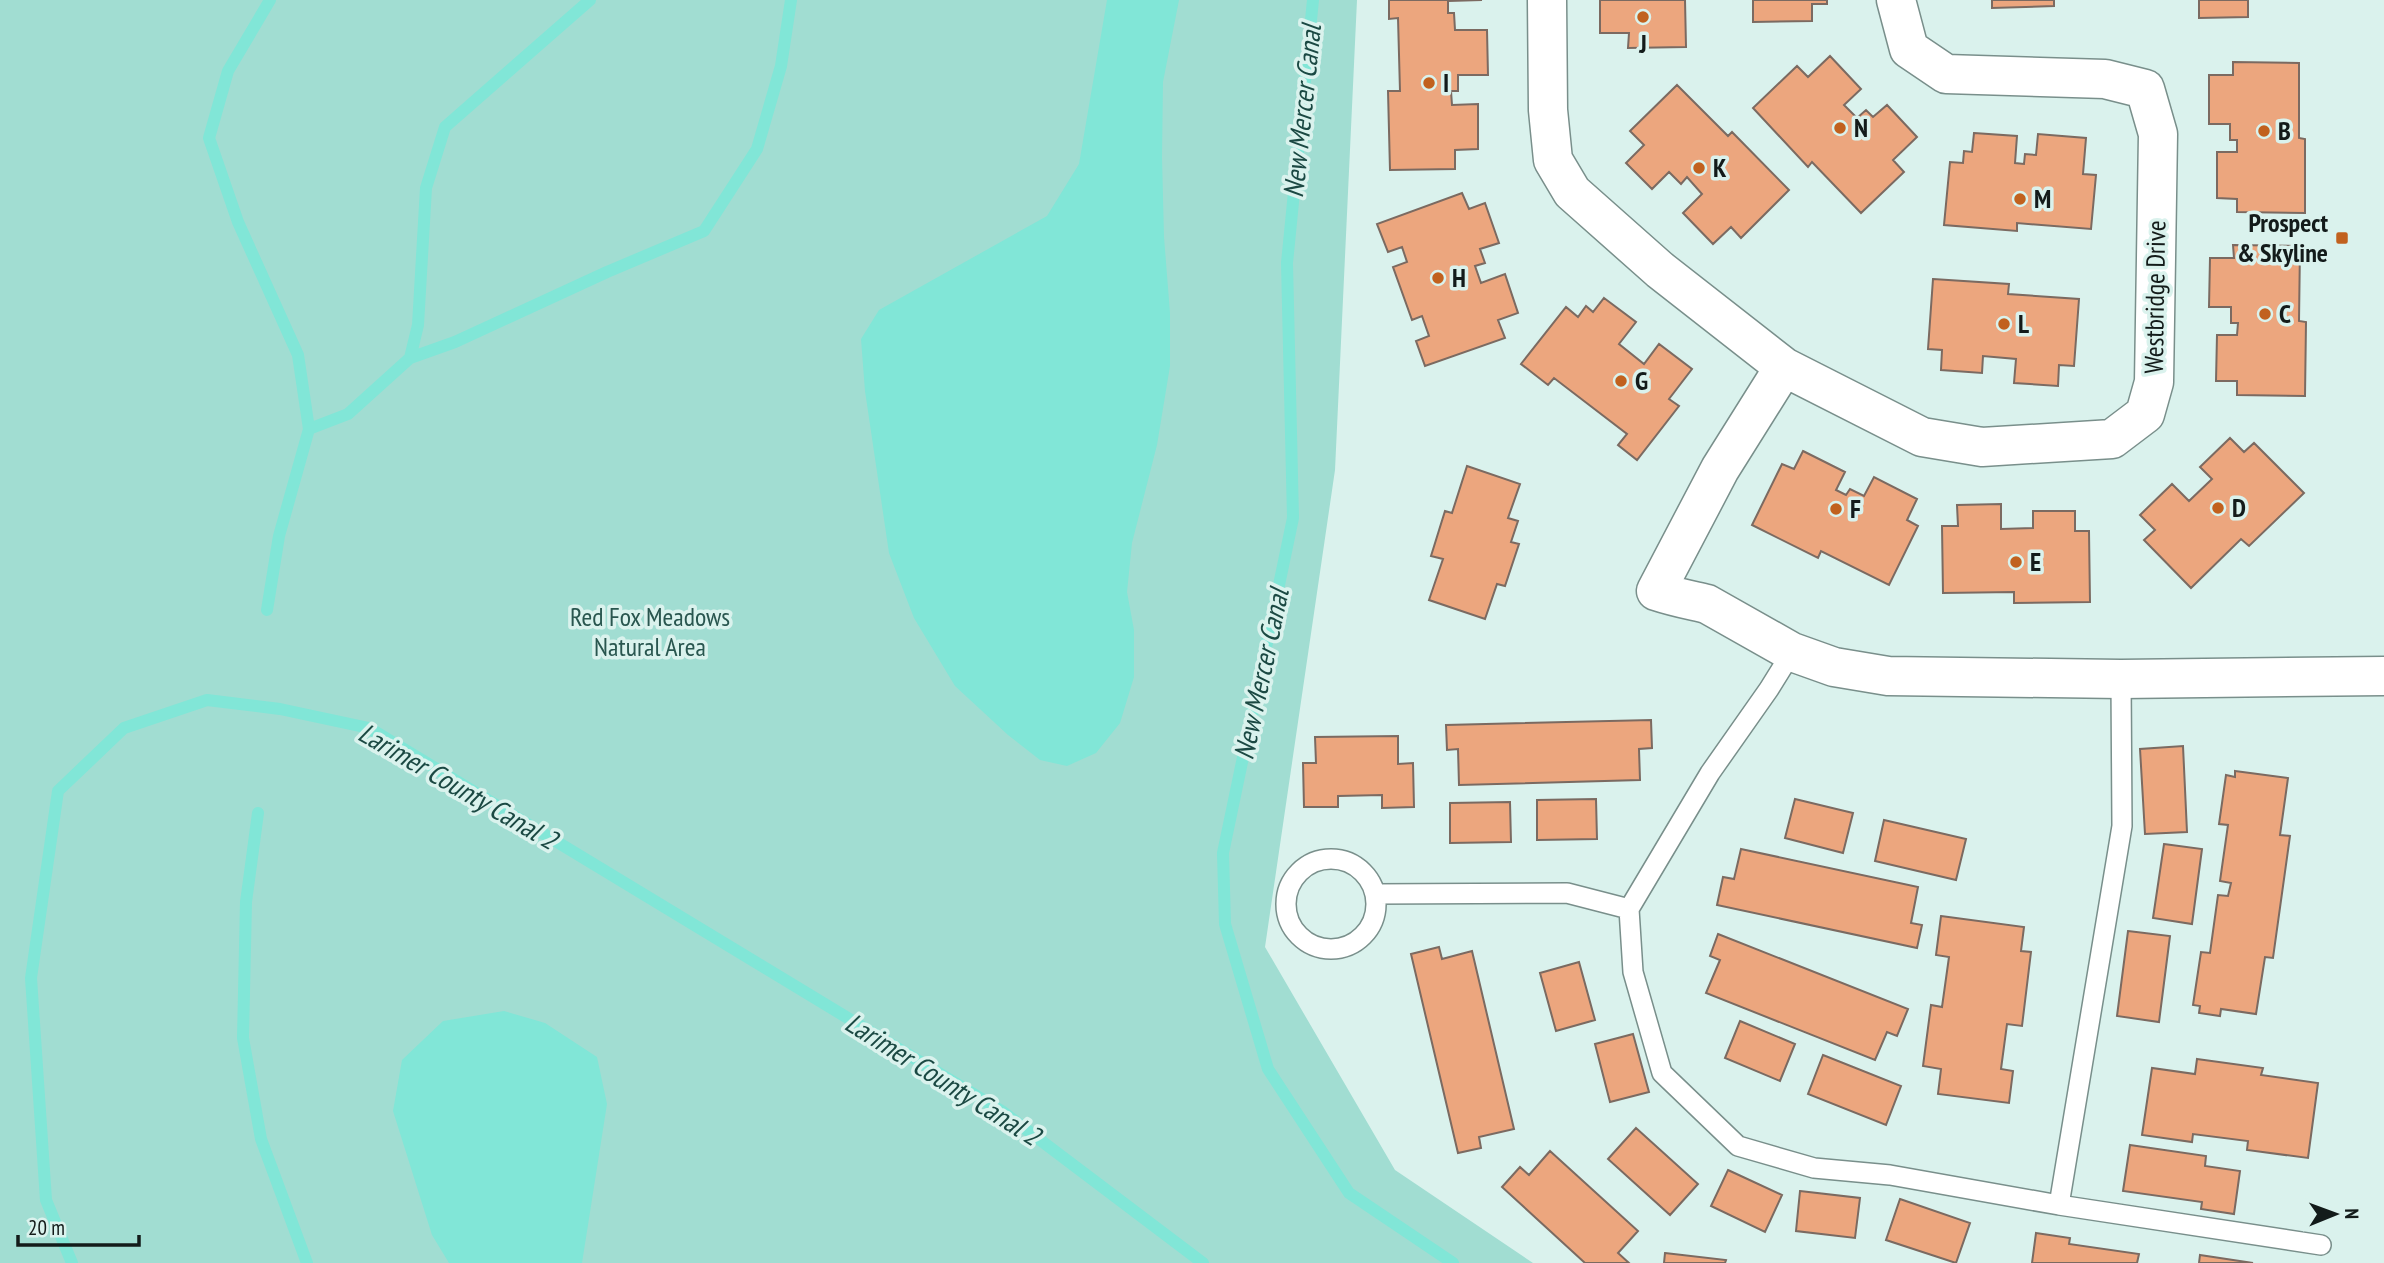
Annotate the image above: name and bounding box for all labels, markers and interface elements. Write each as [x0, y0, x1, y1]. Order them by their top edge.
marker: J [1635, 9, 1651, 25]
water label: New Mercer Canal [1274, 20, 1329, 199]
place label: J [1638, 27, 1647, 60]
place label: I [1443, 66, 1449, 99]
marker: I [1421, 75, 1437, 91]
place label: N [1854, 111, 1868, 144]
place label: B [2278, 114, 2291, 147]
marker: N [1832, 120, 1848, 136]
marker: B [2256, 123, 2272, 139]
place label: K [1713, 151, 1727, 184]
marker: K [1691, 160, 1707, 176]
place label: M [2034, 182, 2051, 215]
marker: M [2012, 191, 2028, 207]
place label: Prospect & Skyline [2237, 206, 2328, 269]
street label: Westbridge Drive [2137, 220, 2172, 374]
marker: Prospect & Skyline [2334, 230, 2350, 246]
place label: H [1452, 261, 1466, 294]
marker: H [1430, 270, 1446, 286]
place label: C [2279, 297, 2291, 330]
marker: C [2257, 306, 2273, 322]
place label: L [2018, 307, 2029, 340]
marker: L [1996, 316, 2012, 332]
place label: G [1635, 364, 1648, 397]
marker: G [1613, 373, 1629, 389]
place label: D [2232, 491, 2246, 524]
place label: F [1850, 492, 1861, 525]
marker: D [2210, 500, 2226, 516]
marker: F [1828, 501, 1844, 517]
place label: E [2030, 545, 2041, 578]
marker: E [2008, 554, 2024, 570]
water label: New Mercer Canal [1224, 583, 1297, 763]
park label: Red Fox Meadows Natural Area [570, 600, 730, 663]
water label: Larimer County Canal 2 [352, 714, 566, 859]
water label: Larimer County Canal 2 [839, 1004, 1050, 1155]
north arrow [2300, 1179, 2370, 1249]
scale bar [18, 1204, 138, 1248]
text: N [2340, 1208, 2364, 1219]
text: 20 m [28, 1214, 65, 1241]

